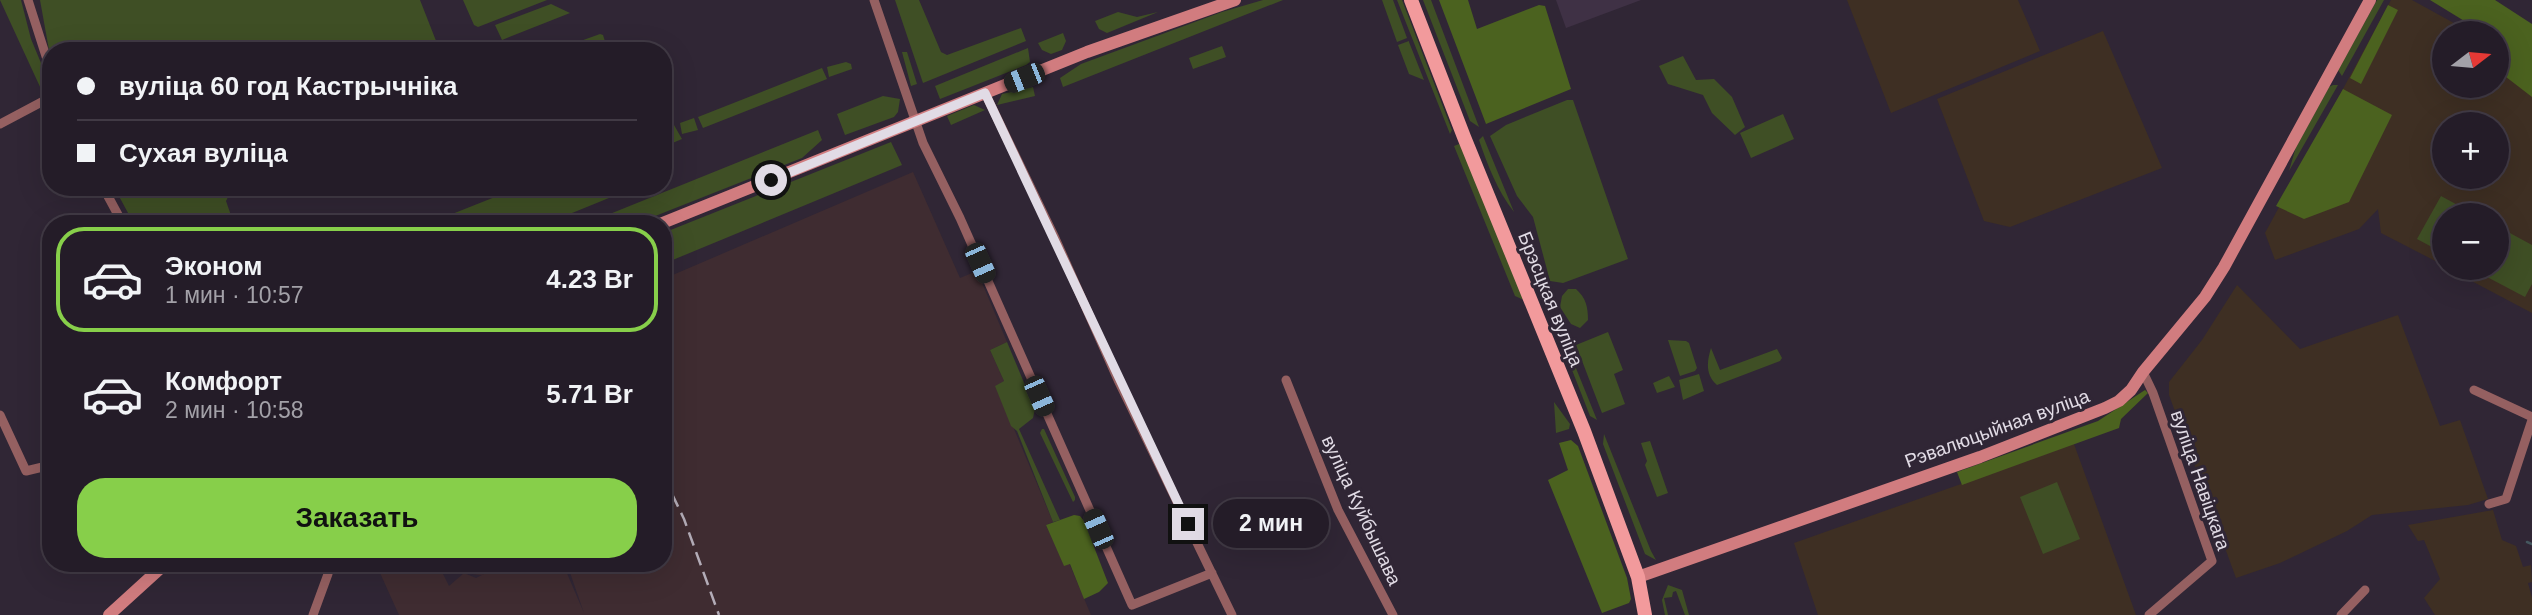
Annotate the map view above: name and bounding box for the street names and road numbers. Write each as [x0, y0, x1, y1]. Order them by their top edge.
street label: Брэсцкая вуліца [1514, 229, 1587, 370]
street label: Рэвалюцыйная вуліца [1902, 385, 2093, 472]
street label: вуліца Навіцкага [2167, 407, 2234, 553]
street label: вуліца Куйбышава [1318, 432, 1406, 589]

